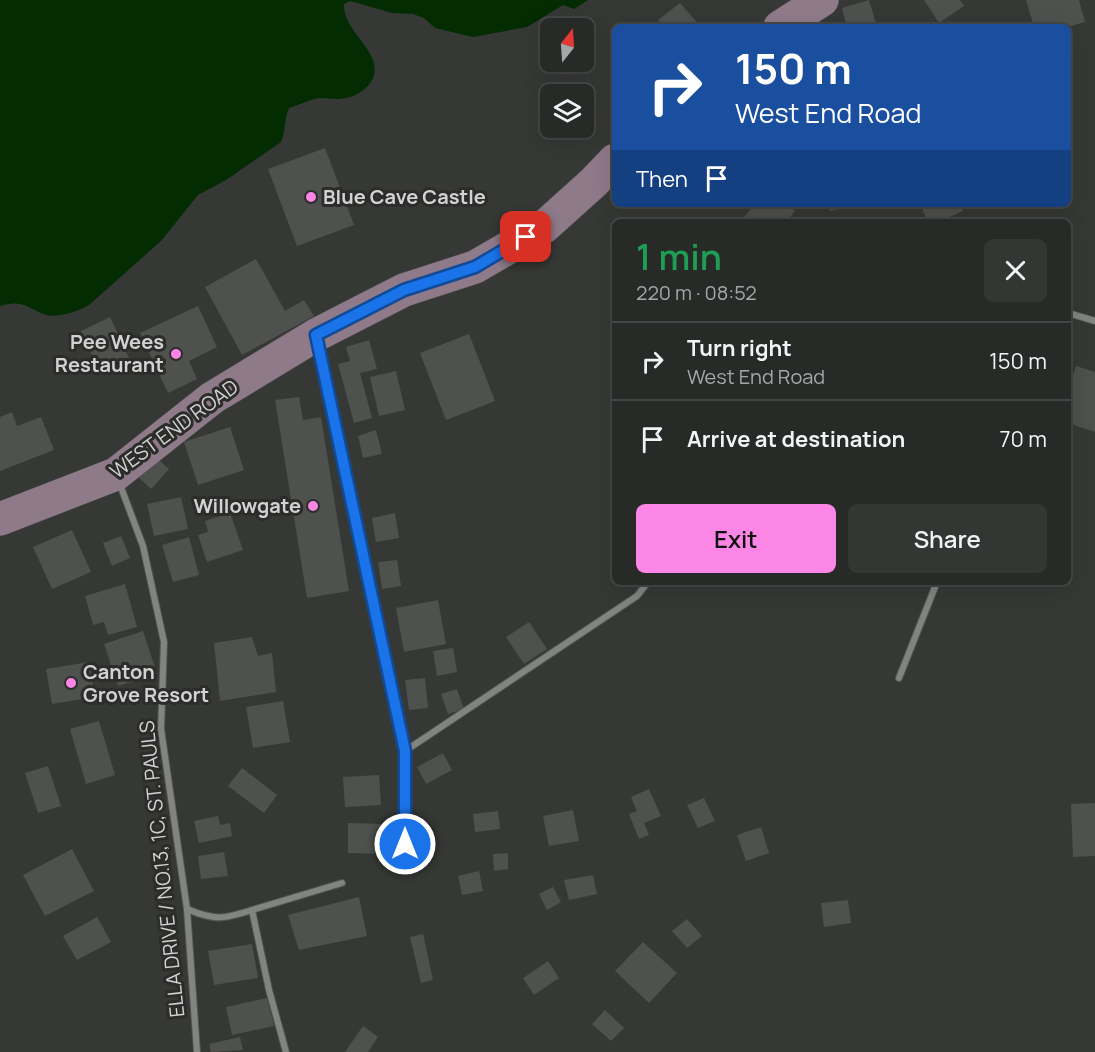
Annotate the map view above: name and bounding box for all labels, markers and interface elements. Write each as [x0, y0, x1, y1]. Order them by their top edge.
north arrow [540, 18, 594, 72]
map controls [540, 18, 594, 138]
text: 150 m [735, 39, 852, 97]
icon: right [636, 48, 714, 126]
button: layers [540, 84, 594, 138]
text: West End Road [735, 94, 922, 131]
icon: arrive [700, 162, 733, 195]
text: Then [636, 164, 688, 194]
place label: Blue Cave Castle [323, 183, 486, 210]
marker: Blue Cave Castle [304, 190, 318, 204]
pin [500, 211, 551, 262]
icon: arrive [509, 220, 542, 253]
text: 1 min [636, 232, 722, 281]
button: close [984, 239, 1047, 302]
text: 220 m · 08:52 [636, 279, 757, 306]
place label: Pee Wees Restaurant [55, 328, 164, 378]
text: Turn right [687, 333, 792, 363]
icon: right [636, 345, 669, 378]
text: 150 m [989, 346, 1047, 376]
marker: Pee Wees Restaurant [169, 347, 183, 361]
text: West End Road [687, 363, 825, 390]
street label: WEST END ROAD [104, 373, 243, 484]
icon: arrive [636, 423, 669, 456]
text: Arrive at destination [687, 424, 905, 454]
text: 70 m [999, 424, 1047, 454]
place label: Willowgate [193, 492, 301, 519]
marker: Willowgate [306, 499, 320, 513]
button: Exit [636, 504, 836, 573]
button: Share [848, 504, 1047, 573]
place label: Canton Grove Resort [83, 658, 209, 708]
marker: Canton Grove Resort [64, 676, 78, 690]
street label: ELLA DRIVE / NO.13, 1C, ST. PAULS [132, 719, 191, 1019]
position arrow [373, 812, 437, 876]

